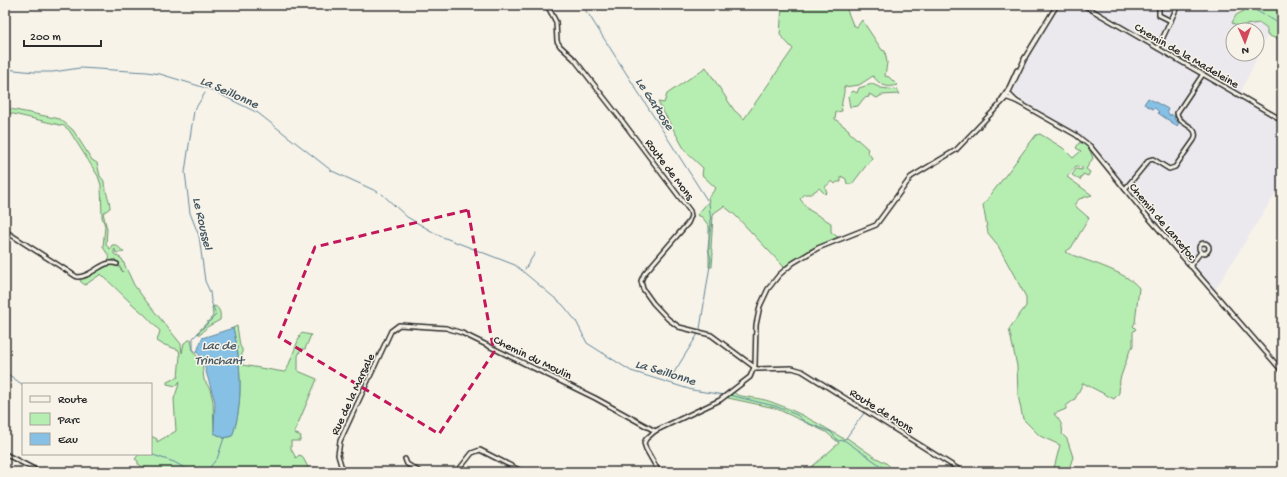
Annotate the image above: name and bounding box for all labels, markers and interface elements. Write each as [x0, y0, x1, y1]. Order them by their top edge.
street label: Chemin de la Madeleine [1131, 21, 1242, 93]
scale bar [24, 22, 101, 48]
north arrow [1225, 22, 1265, 62]
text: 200 m [30, 31, 61, 45]
text: N [1241, 44, 1249, 56]
water label: La Seillonne [198, 74, 262, 113]
water label: Le Garbose [631, 75, 677, 135]
street label: Route de Mons [641, 137, 696, 204]
street label: Chemin de Lancefoc [1125, 181, 1198, 264]
water label: Le Roussel [188, 196, 215, 252]
street label: Chemin du Moulin [491, 334, 574, 384]
water label: Lac de Trinchant [195, 339, 246, 369]
street label: Rue de la Marsale [329, 351, 379, 438]
water label: La Seillonne [633, 357, 698, 390]
legend [22, 383, 152, 455]
street label: Route de Mons [846, 386, 916, 437]
text: Route [58, 394, 88, 408]
text: Parc [57, 414, 81, 428]
text: Eau [58, 434, 78, 448]

